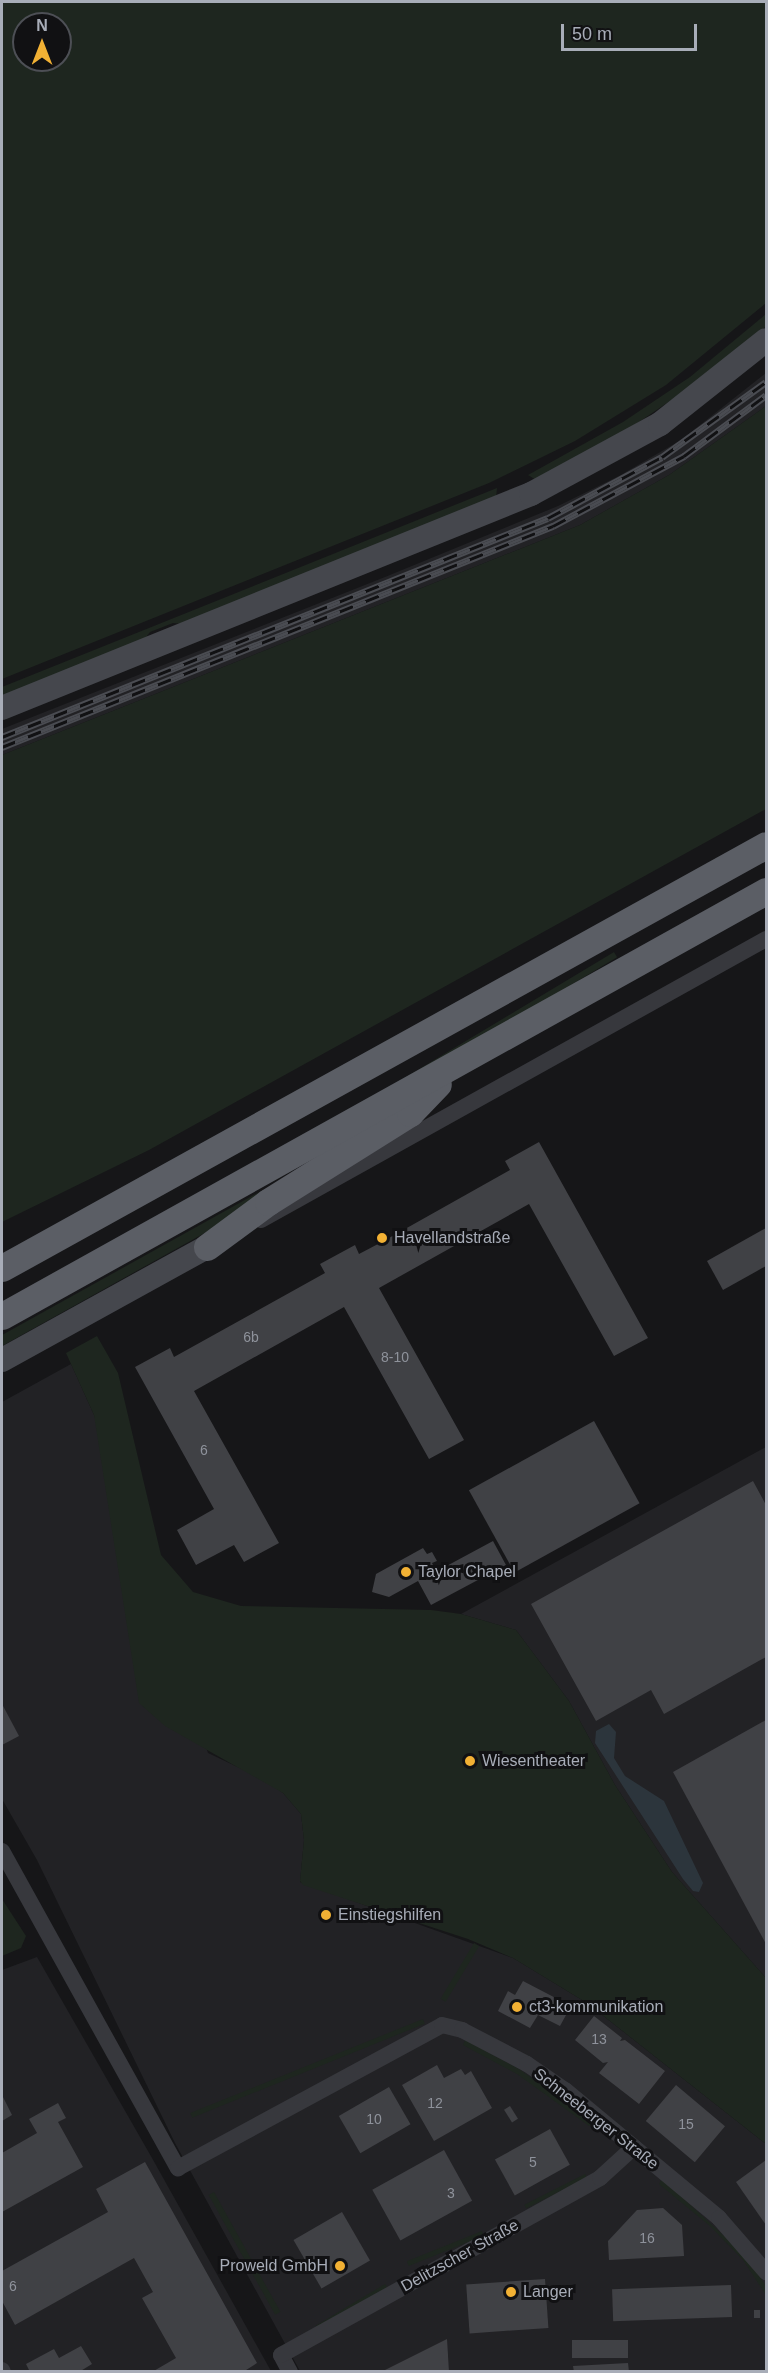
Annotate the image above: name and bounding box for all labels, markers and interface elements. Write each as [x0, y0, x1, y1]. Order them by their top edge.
north arrow [12, 12, 72, 72]
scale bar [564, 12, 700, 50]
text: N [36, 17, 48, 34]
text: 50 m [572, 24, 612, 44]
place label: Havellandstraße [394, 1228, 511, 1248]
marker: Havellandstraße [375, 1231, 389, 1245]
house number: 6b [243, 1329, 259, 1345]
house number: 8-10 [381, 1349, 409, 1365]
house number: 6 [200, 1442, 208, 1458]
place label: Taylor Chapel [418, 1562, 516, 1582]
marker: Taylor Chapel [399, 1565, 413, 1579]
place label: Wiesentheater [482, 1751, 585, 1771]
marker: Wiesentheater [463, 1754, 477, 1768]
place label: Einstiegshilfen [338, 1905, 441, 1925]
marker: Einstiegshilfen [319, 1908, 333, 1922]
place label: ct3-kommunikation [529, 1997, 663, 2017]
marker: ct3-kommunikation [510, 2000, 524, 2014]
house number: 13 [591, 2031, 607, 2047]
street label: Schneeberger Straße [530, 2064, 662, 2174]
house number: 12 [427, 2095, 443, 2111]
house number: 10 [366, 2111, 382, 2127]
house number: 15 [678, 2116, 694, 2132]
house number: 5 [529, 2154, 537, 2170]
house number: 3 [447, 2185, 455, 2201]
street label: Delitzscher Straße [398, 2216, 522, 2296]
house number: 16 [639, 2230, 655, 2246]
place label: Proweld GmbH [220, 2256, 328, 2276]
marker: Proweld GmbH [333, 2259, 347, 2273]
house number: 6 [9, 2278, 17, 2294]
place label: Langer [523, 2282, 573, 2302]
marker: Langer [504, 2285, 518, 2299]

